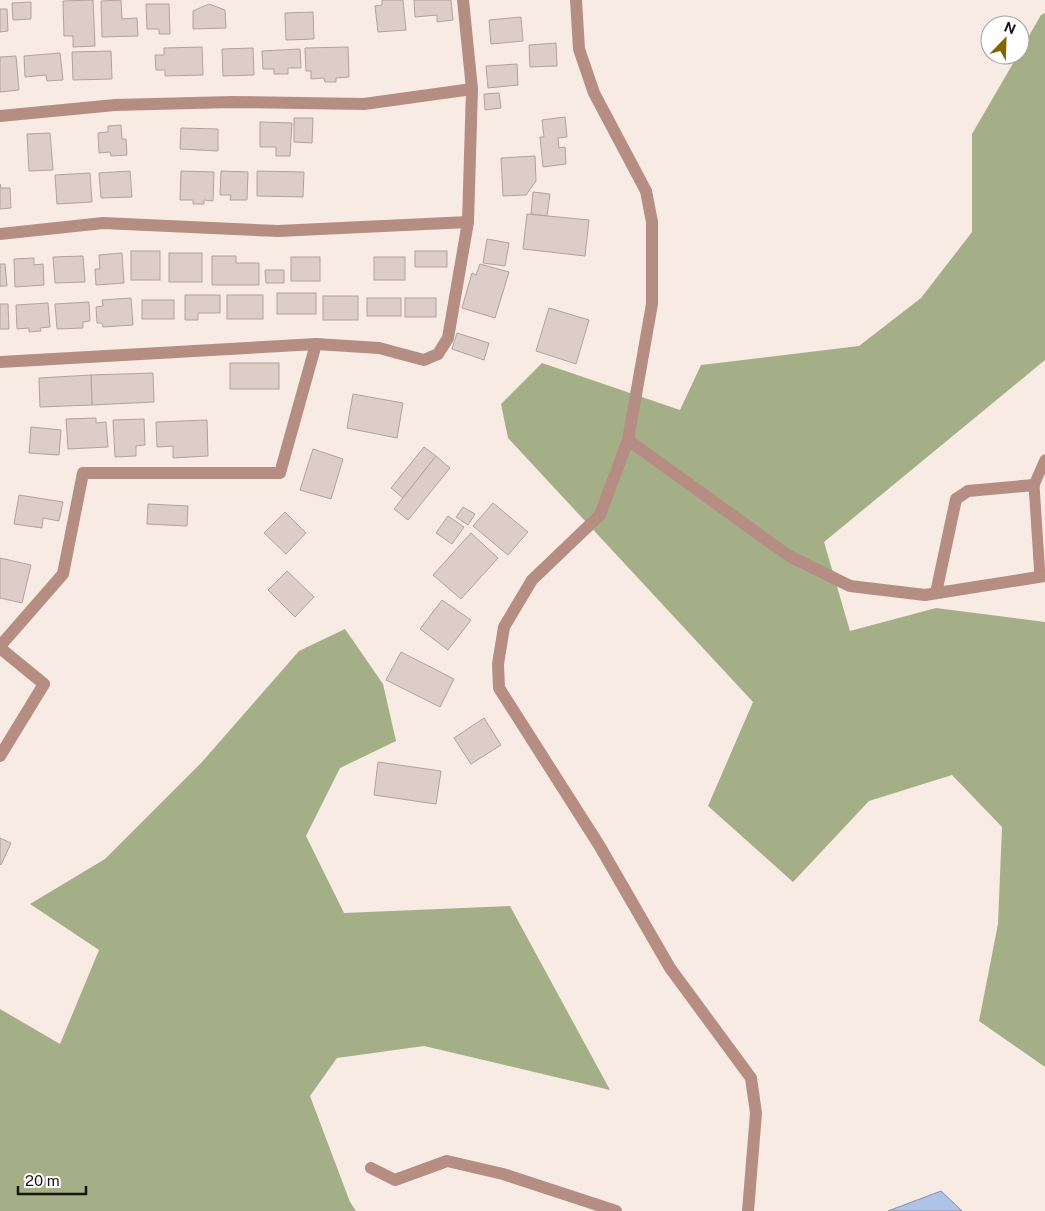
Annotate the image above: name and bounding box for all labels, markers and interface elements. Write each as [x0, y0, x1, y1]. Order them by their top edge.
north arrow [980, 15, 1030, 65]
text: N [1002, 19, 1018, 38]
scale bar [18, 1164, 85, 1196]
text: 20 m [25, 1172, 60, 1189]

